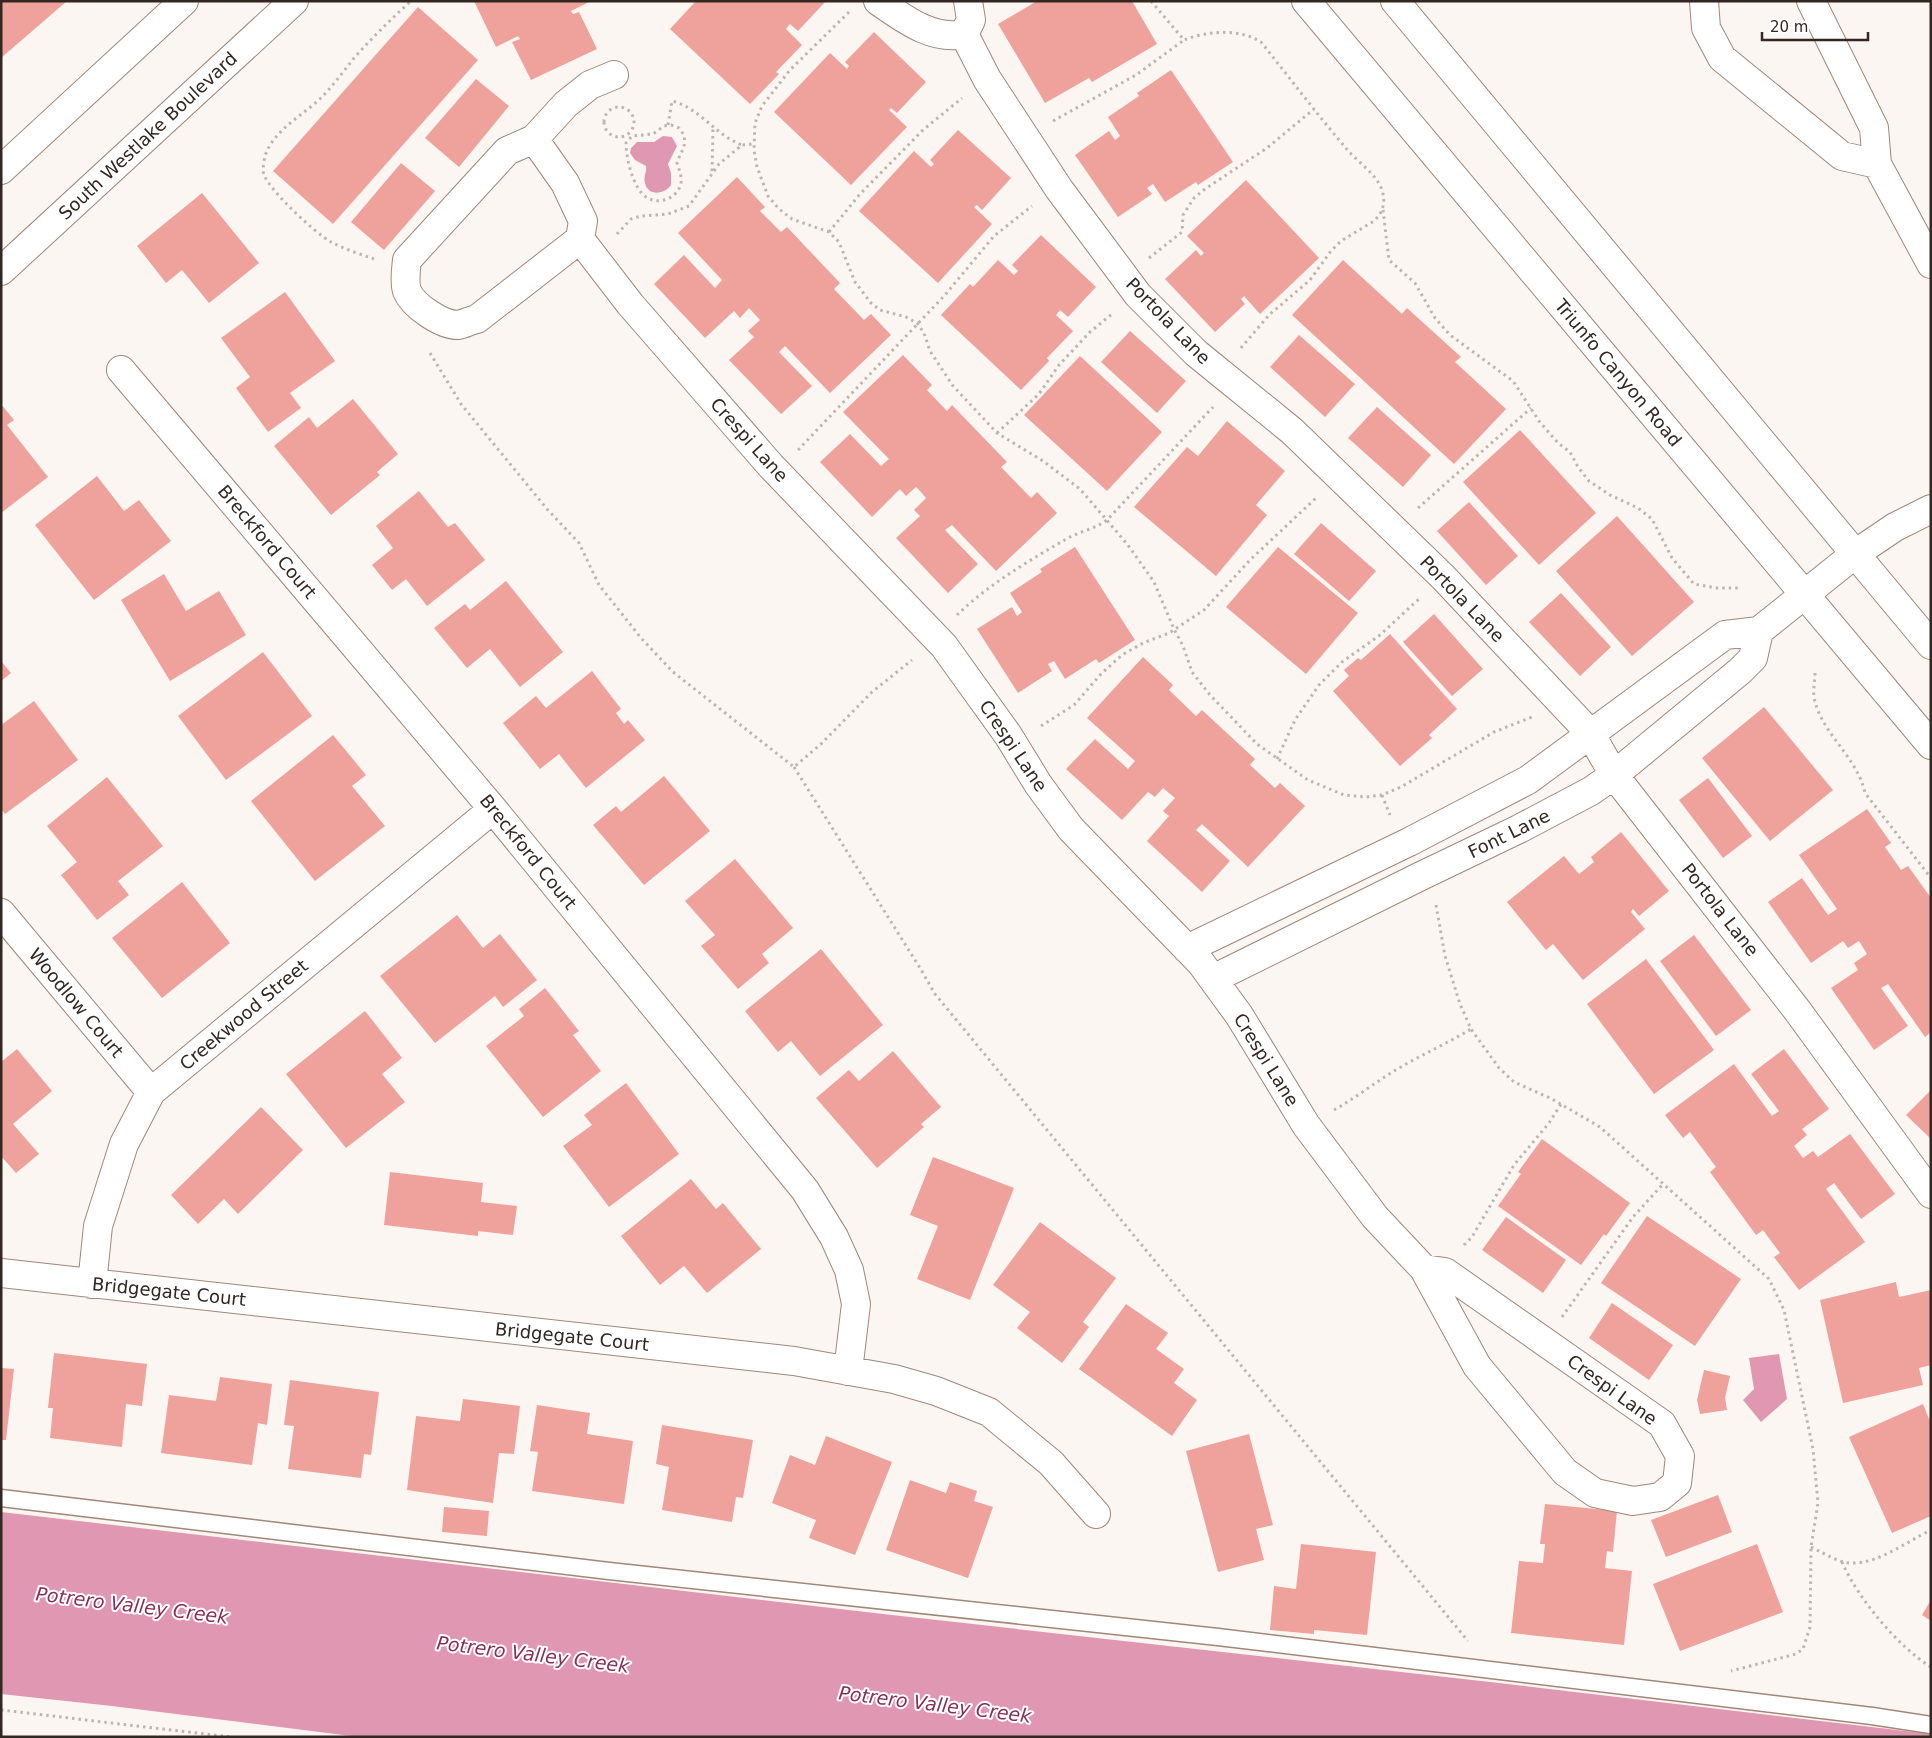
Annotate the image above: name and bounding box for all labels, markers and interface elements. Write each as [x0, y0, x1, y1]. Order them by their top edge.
scale bar [1762, 10, 1868, 42]
text: 20 m [1770, 18, 1808, 36]
street label: South Westlake Boulevard [54, 48, 241, 224]
street label: Portola Lane [1122, 273, 1215, 368]
street label: Triunfo Canyon Road [1550, 294, 1686, 451]
street label: Crespi Lane [706, 393, 793, 486]
street label: Breckford Court [214, 481, 321, 603]
street label: Portola Lane [1416, 551, 1509, 646]
street label: Crespi Lane [975, 696, 1052, 795]
street label: Breckford Court [476, 790, 581, 913]
street label: Font Lane [1464, 805, 1553, 862]
street label: Portola Lane [1678, 859, 1763, 960]
street label: Woodlow Court [25, 944, 128, 1062]
street label: Creekwood Street [175, 955, 312, 1074]
street label: Crespi Lane [1230, 1009, 1303, 1110]
street label: Bridgegate Court [91, 1273, 247, 1310]
street label: Bridgegate Court [494, 1318, 650, 1355]
street label: Crespi Lane [1563, 1350, 1661, 1429]
water label: Potrero Valley Creek [34, 1582, 231, 1628]
water label: Potrero Valley Creek [435, 1631, 632, 1677]
water label: Potrero Valley Creek [837, 1681, 1034, 1727]

